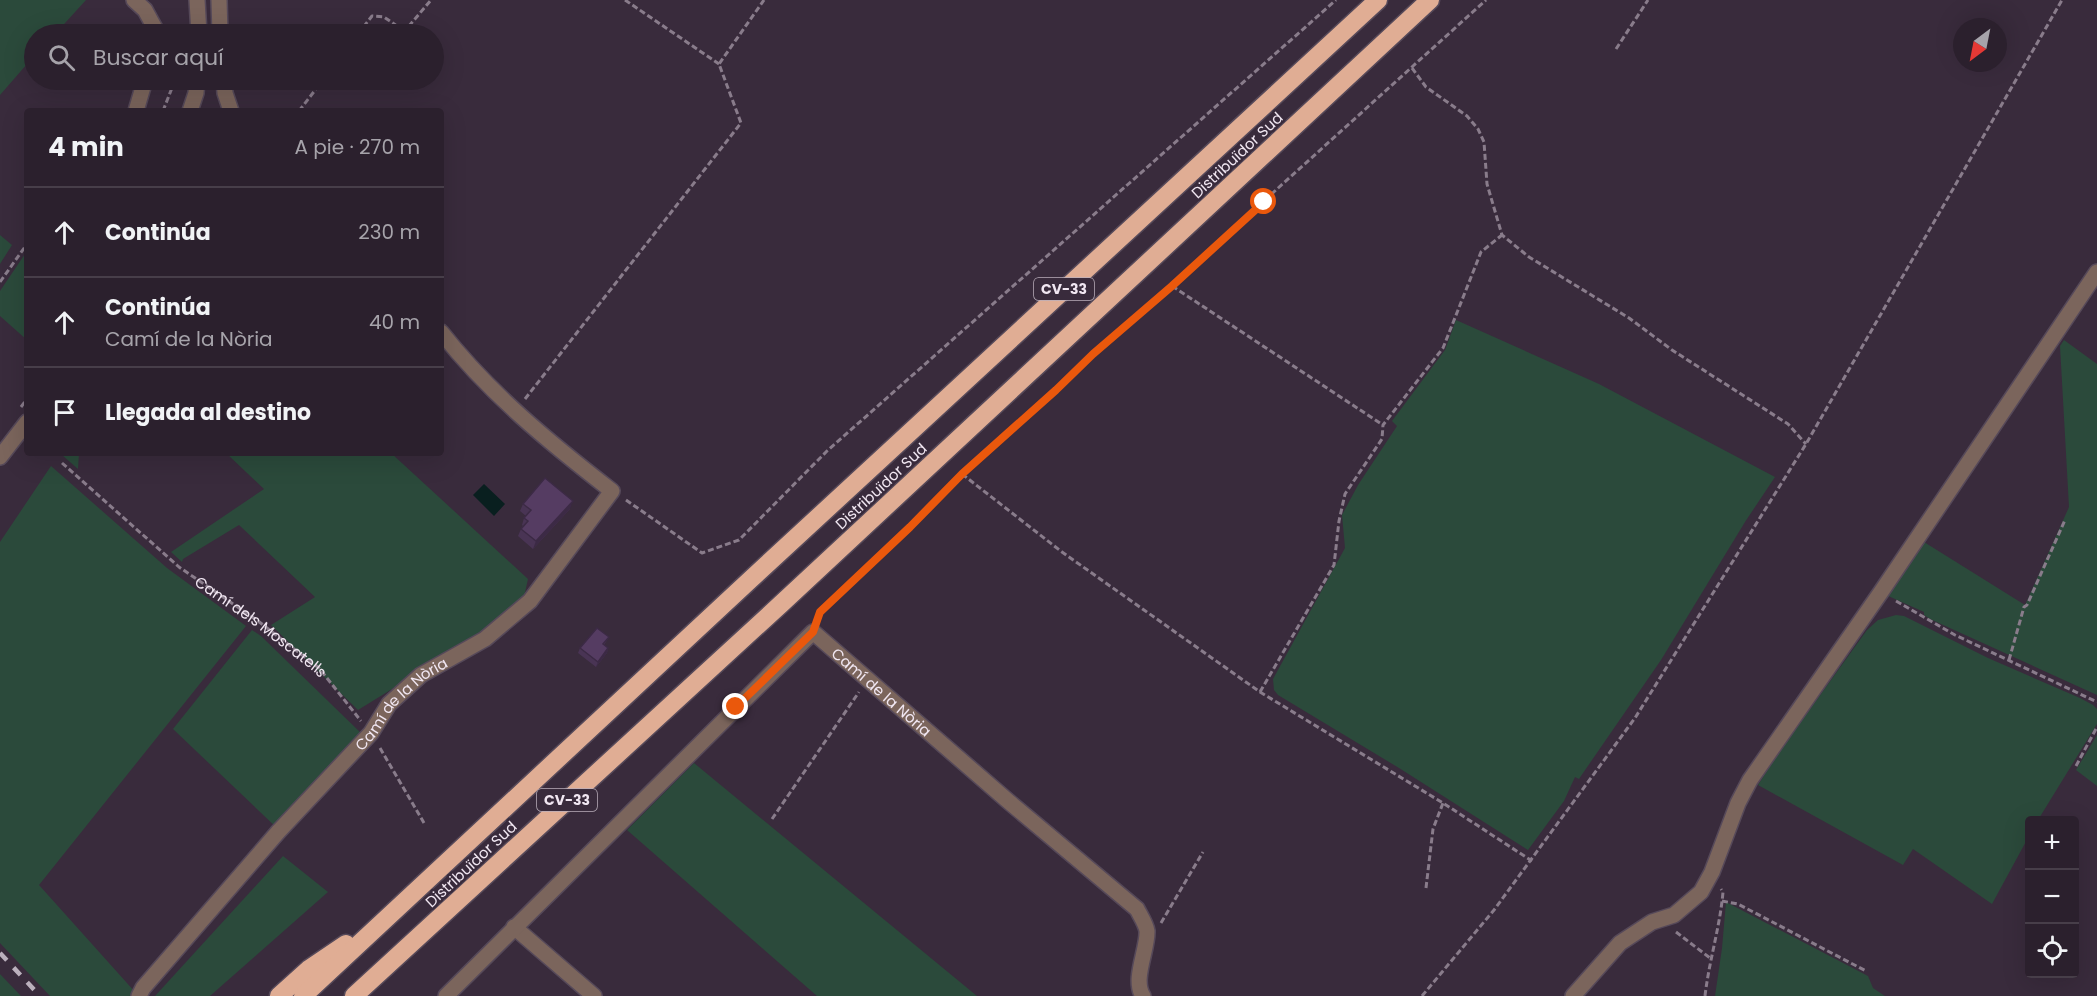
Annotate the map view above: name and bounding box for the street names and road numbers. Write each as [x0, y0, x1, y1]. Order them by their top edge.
street label: Distribuïdor Sud [1187, 107, 1287, 203]
road number: CV-33 [1034, 278, 1094, 300]
street label: Distribuïdor Sud [831, 438, 931, 534]
street label: Camí dels Moscatells [191, 571, 333, 681]
street label: Camí de la Nòria [827, 643, 936, 741]
street label: Camí de la Nòria [350, 652, 451, 755]
road number: CV-33 [537, 789, 597, 811]
street label: Distribuïdor Sud [421, 816, 521, 912]

